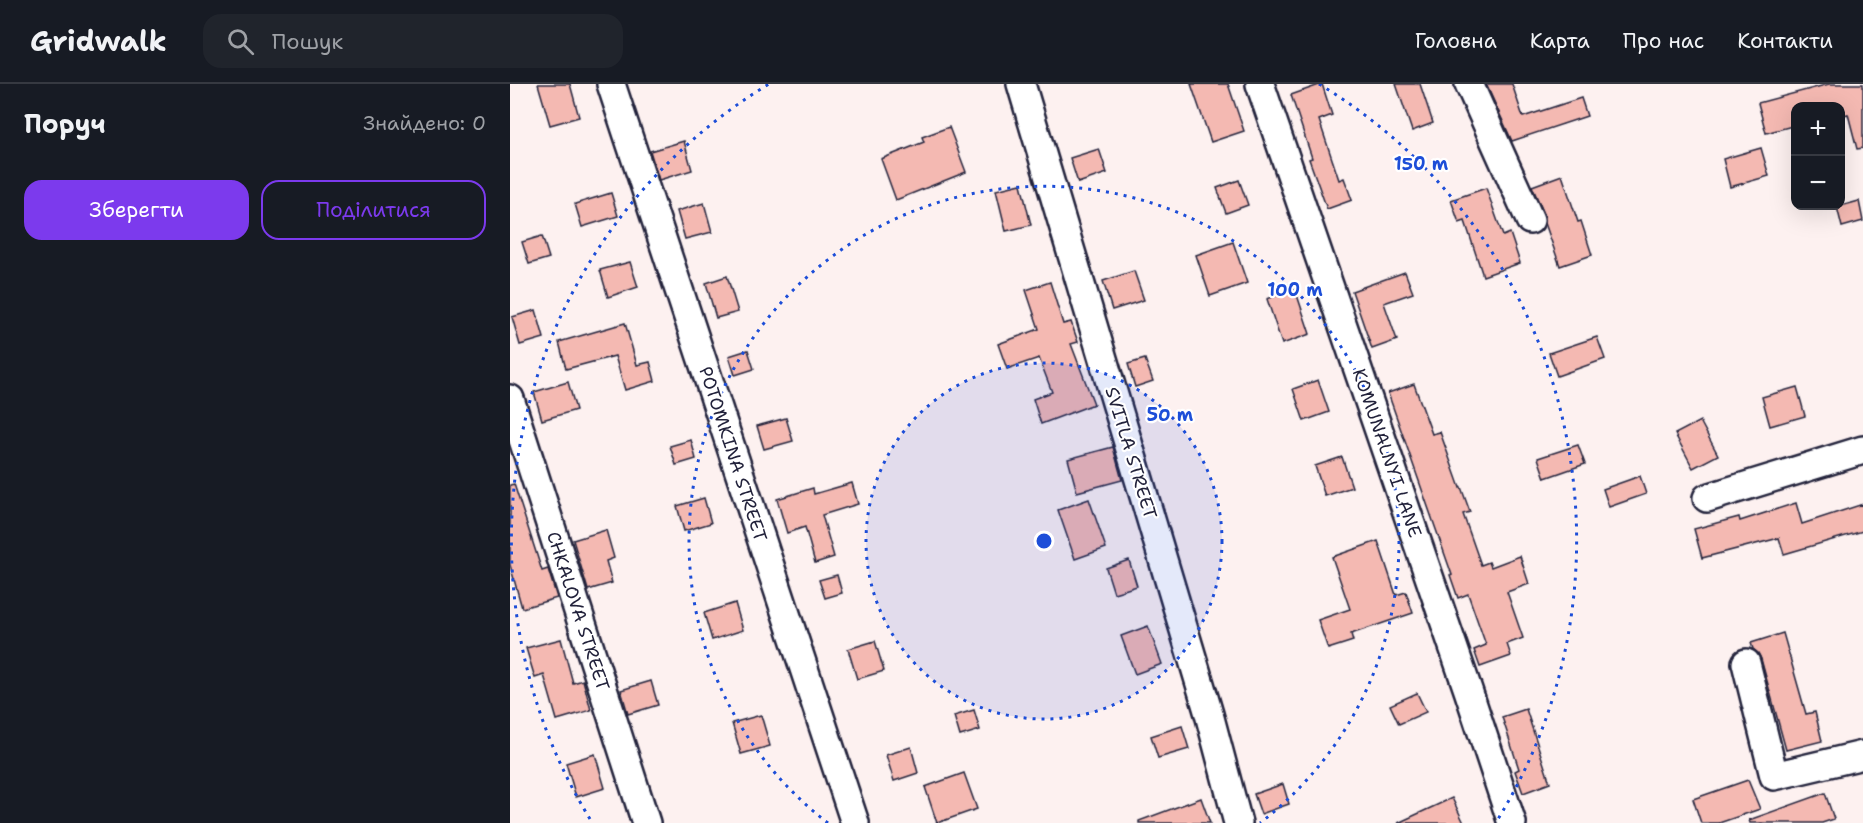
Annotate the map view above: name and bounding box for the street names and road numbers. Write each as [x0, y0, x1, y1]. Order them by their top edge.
street label: POTOMKINA STREET [693, 363, 773, 545]
street label: KOMUNALNYI LANE [1347, 365, 1427, 541]
street label: SVITLA STREET [1100, 384, 1162, 522]
street label: CHKALOVA STREET [541, 528, 615, 694]

